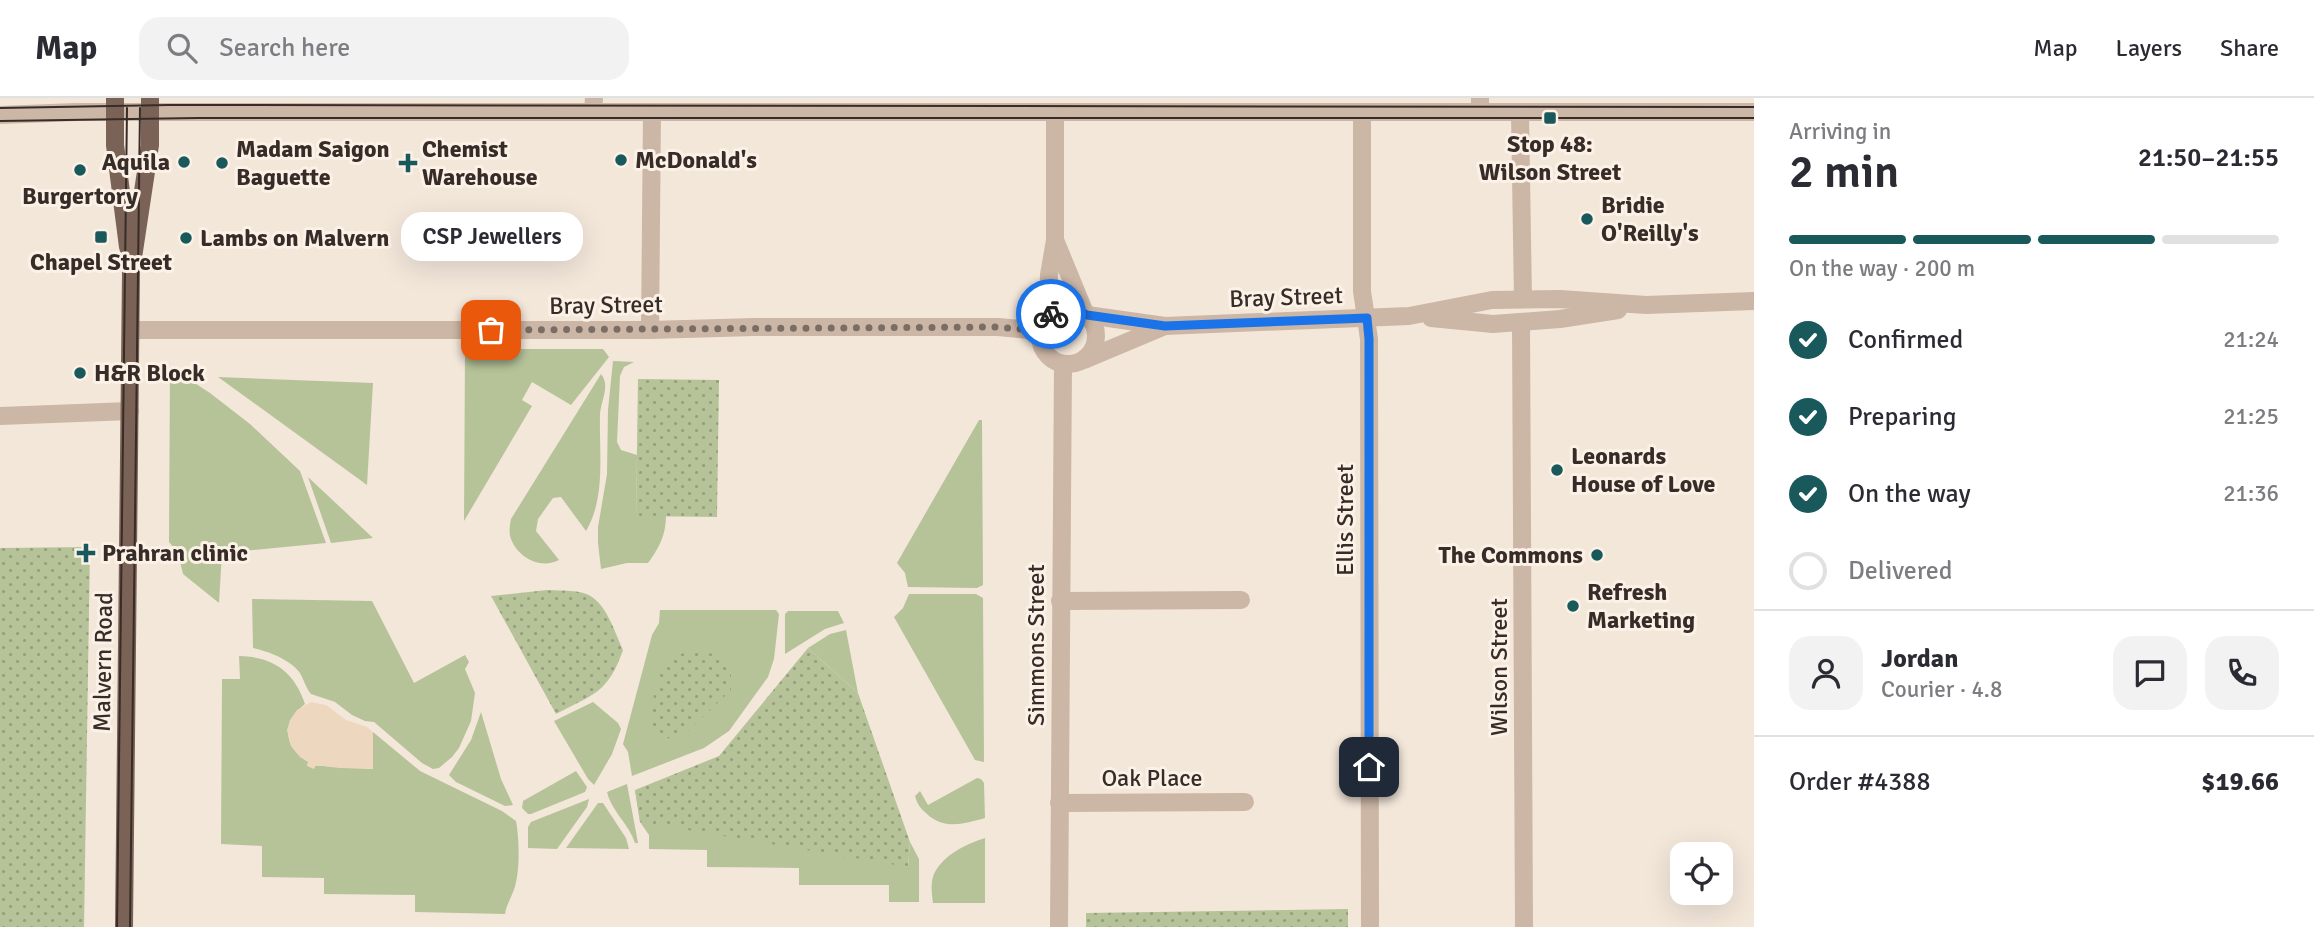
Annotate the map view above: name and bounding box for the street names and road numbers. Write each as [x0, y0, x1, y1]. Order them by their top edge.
street label: Bray Street [1229, 280, 1343, 314]
street label: Bray Street [549, 289, 663, 321]
street label: Ellis Street [1330, 464, 1360, 576]
street label: Simmons Street [1021, 564, 1051, 726]
street label: Malvern Road [87, 592, 119, 732]
street label: Wilson Street [1484, 598, 1514, 736]
street label: Oak Place [1102, 763, 1202, 793]

